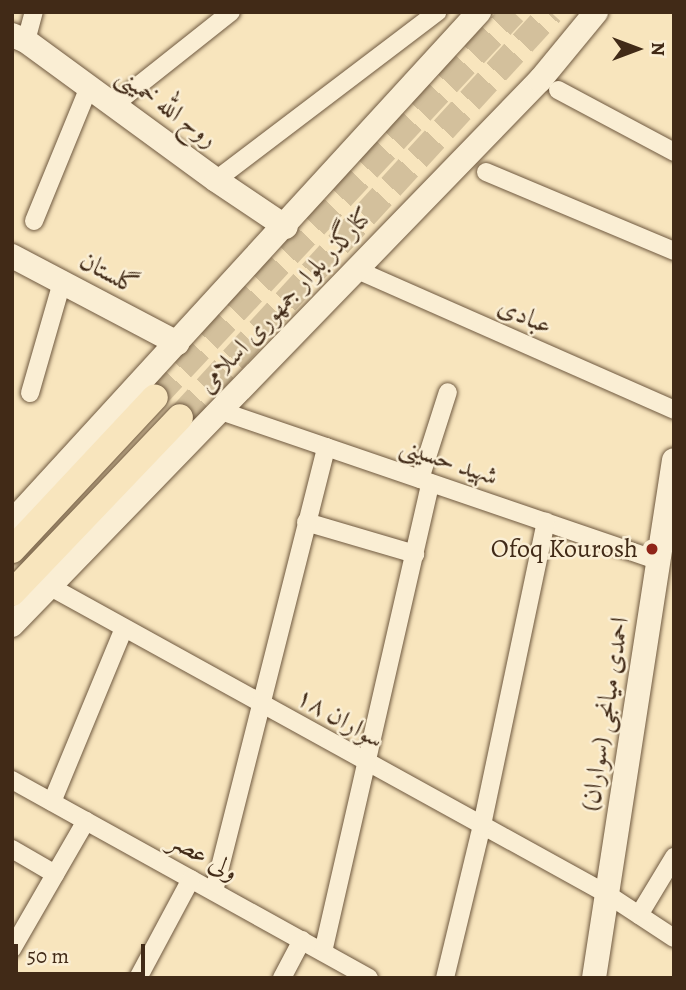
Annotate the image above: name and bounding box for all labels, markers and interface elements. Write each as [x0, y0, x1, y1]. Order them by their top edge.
north arrow [602, 14, 672, 84]
text: N [645, 42, 671, 56]
street label: روح الله خمینی [110, 60, 224, 154]
street label: کنارگذر بلوار جمهوری اسلامی [191, 201, 379, 399]
street label: گلستان [74, 245, 144, 301]
street label: عبادی [493, 290, 557, 342]
street label: شهید حسینی [396, 430, 502, 492]
place label: Ofoq Kourosh [491, 533, 638, 565]
marker: Ofoq Kourosh [644, 541, 660, 557]
street label: احمدی میانجی (سواران) [574, 615, 636, 813]
street label: سواران ۱۸ [291, 681, 389, 755]
street label: ولی عصر [164, 824, 244, 888]
scale bar [18, 930, 149, 974]
text: 50 m [27, 942, 69, 970]

